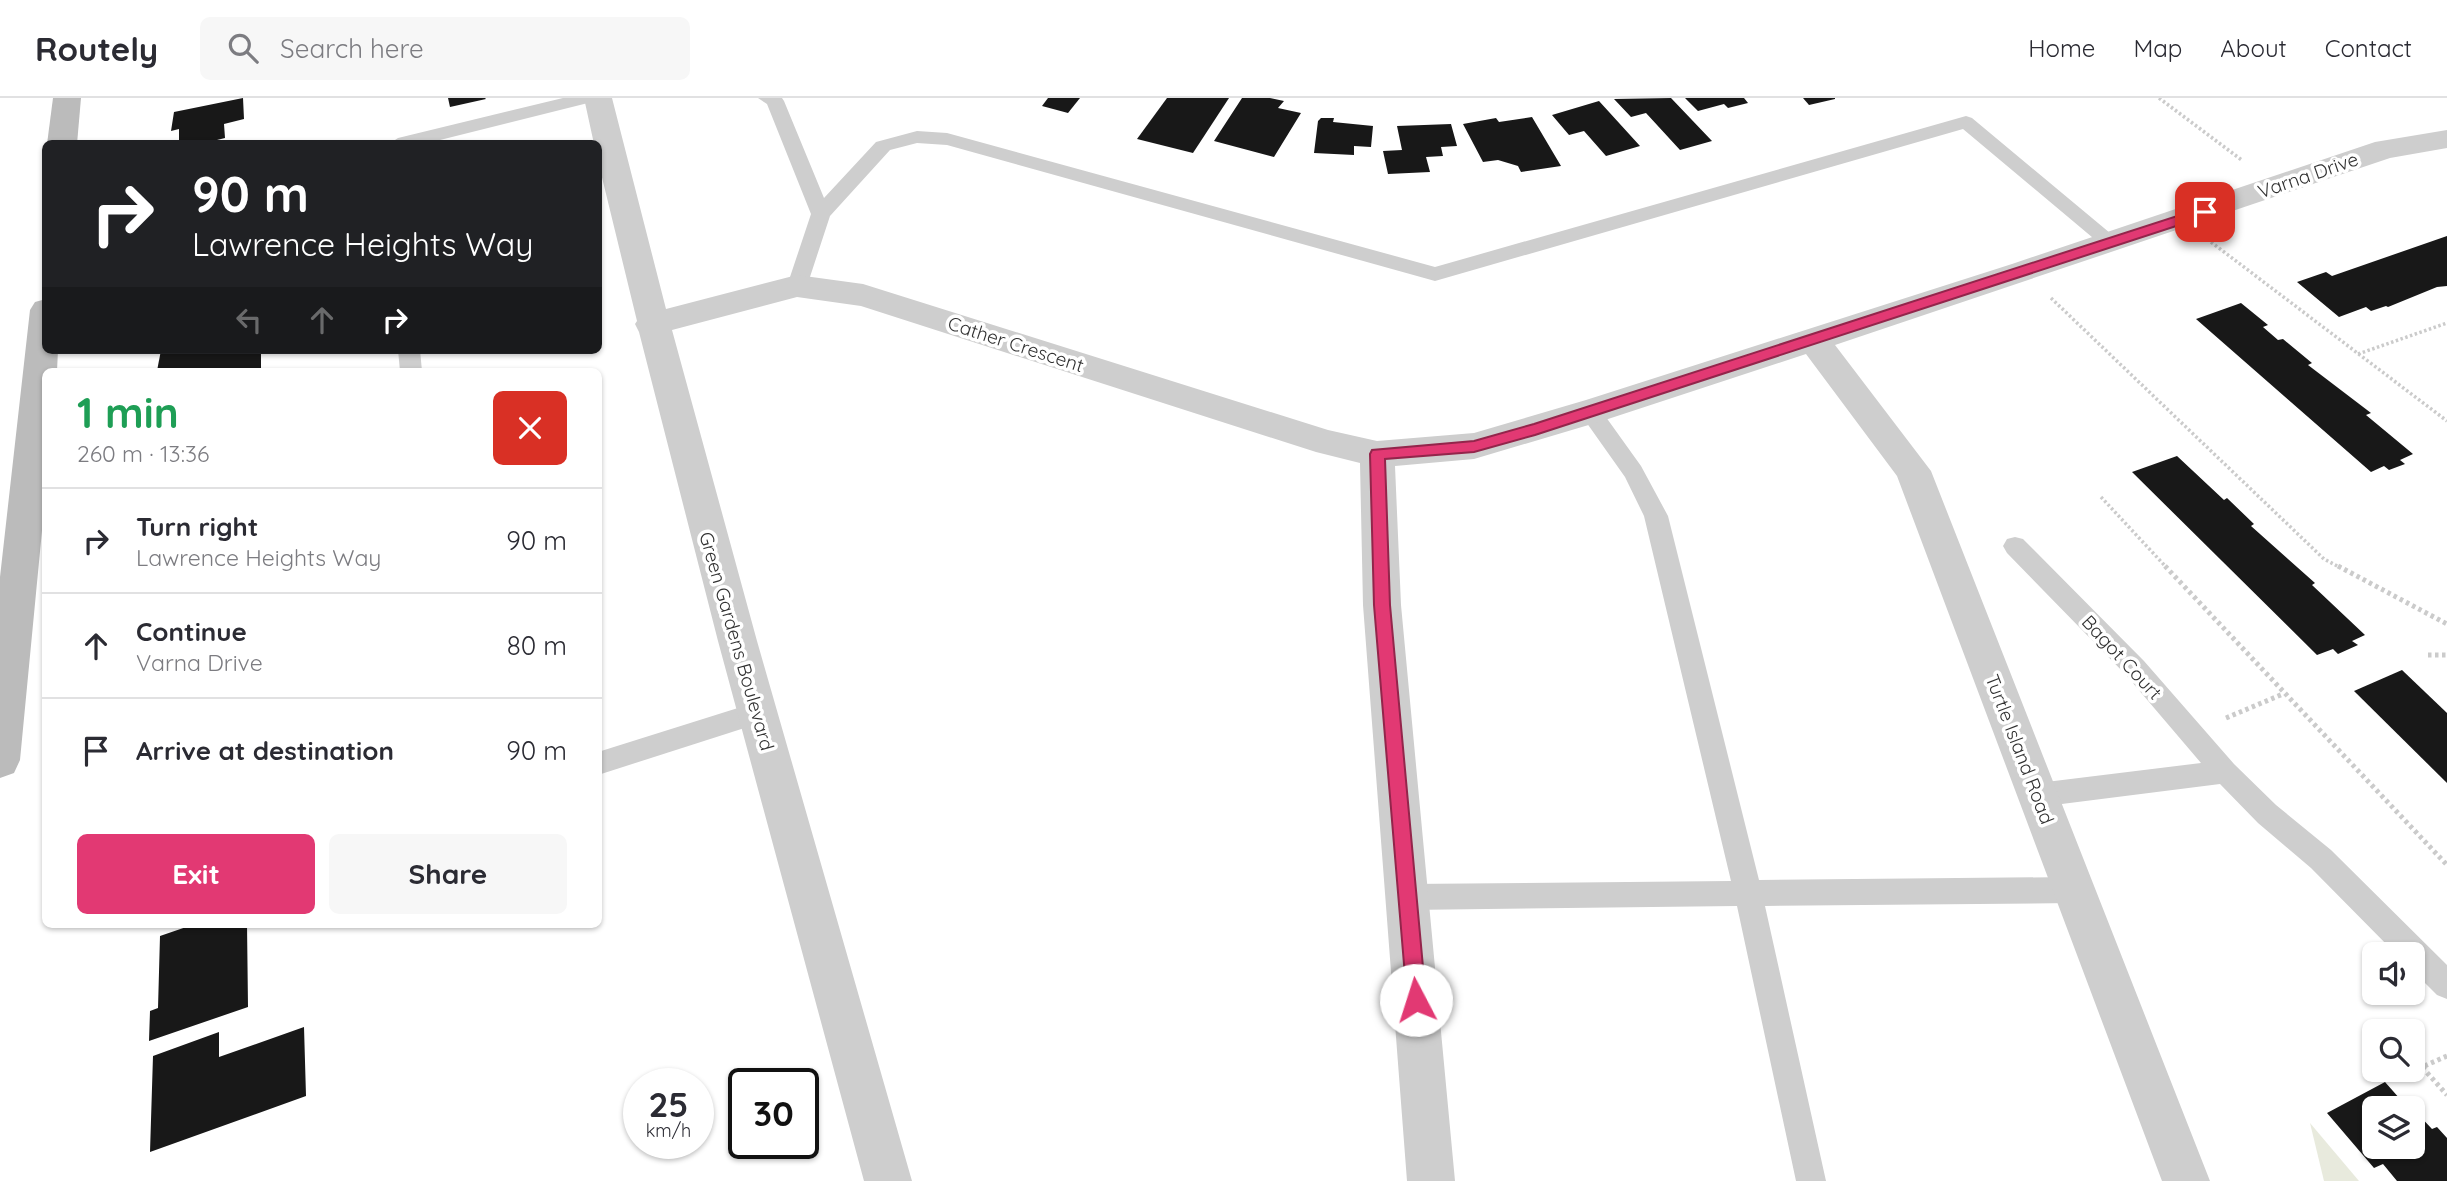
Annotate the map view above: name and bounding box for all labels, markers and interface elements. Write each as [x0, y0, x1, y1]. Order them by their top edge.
search box [200, 17, 690, 80]
text: Routely [35, 28, 158, 69]
icon: search [224, 29, 262, 67]
text: Search here [280, 32, 424, 65]
text: Home [2028, 33, 2095, 63]
text: Map [2133, 33, 2182, 63]
text: About [2220, 33, 2287, 63]
text: Contact [2325, 33, 2412, 63]
street label: Varna Drive [2255, 147, 2361, 203]
text: 90 m [192, 163, 309, 224]
icon: right [77, 168, 168, 259]
pin [2175, 182, 2235, 242]
icon: arrive [2186, 193, 2224, 231]
text: Lawrence Heights Way [192, 224, 533, 264]
icon: left [230, 301, 268, 339]
icon: ahead [303, 301, 341, 339]
icon: right [376, 301, 414, 339]
street label: Cather Crescent [945, 311, 1087, 377]
text: 1 min [77, 386, 179, 439]
button: close [493, 391, 567, 465]
text: 260 m · 13:36 [77, 439, 209, 468]
text: Turn right [136, 510, 258, 543]
icon: right [77, 522, 115, 560]
text: 90 m [506, 524, 567, 557]
street label: Green Gardens Boulevard [694, 529, 780, 753]
text: Lawrence Heights Way [136, 543, 381, 572]
street label: Bagot Court [2077, 610, 2167, 704]
text: Continue [136, 615, 247, 648]
icon: ahead [77, 627, 115, 665]
text: 80 m [507, 629, 567, 662]
text: Varna Drive [136, 648, 263, 677]
street label: Turtle Island Road [1980, 671, 2060, 827]
icon: arrive [77, 732, 115, 770]
text: Arrive at destination [136, 734, 394, 767]
text: 90 m [506, 734, 567, 767]
button: Exit [77, 834, 315, 914]
button: Share [329, 834, 567, 914]
map controls [2362, 942, 2425, 1159]
button: sound [2362, 942, 2425, 1005]
position arrow [1379, 963, 1453, 1037]
button: search [2362, 1019, 2425, 1082]
speed limit sign: 30 [728, 1068, 819, 1159]
text: 25 [648, 1082, 689, 1126]
button: layers [2362, 1096, 2425, 1159]
text: km/h [646, 1119, 691, 1142]

